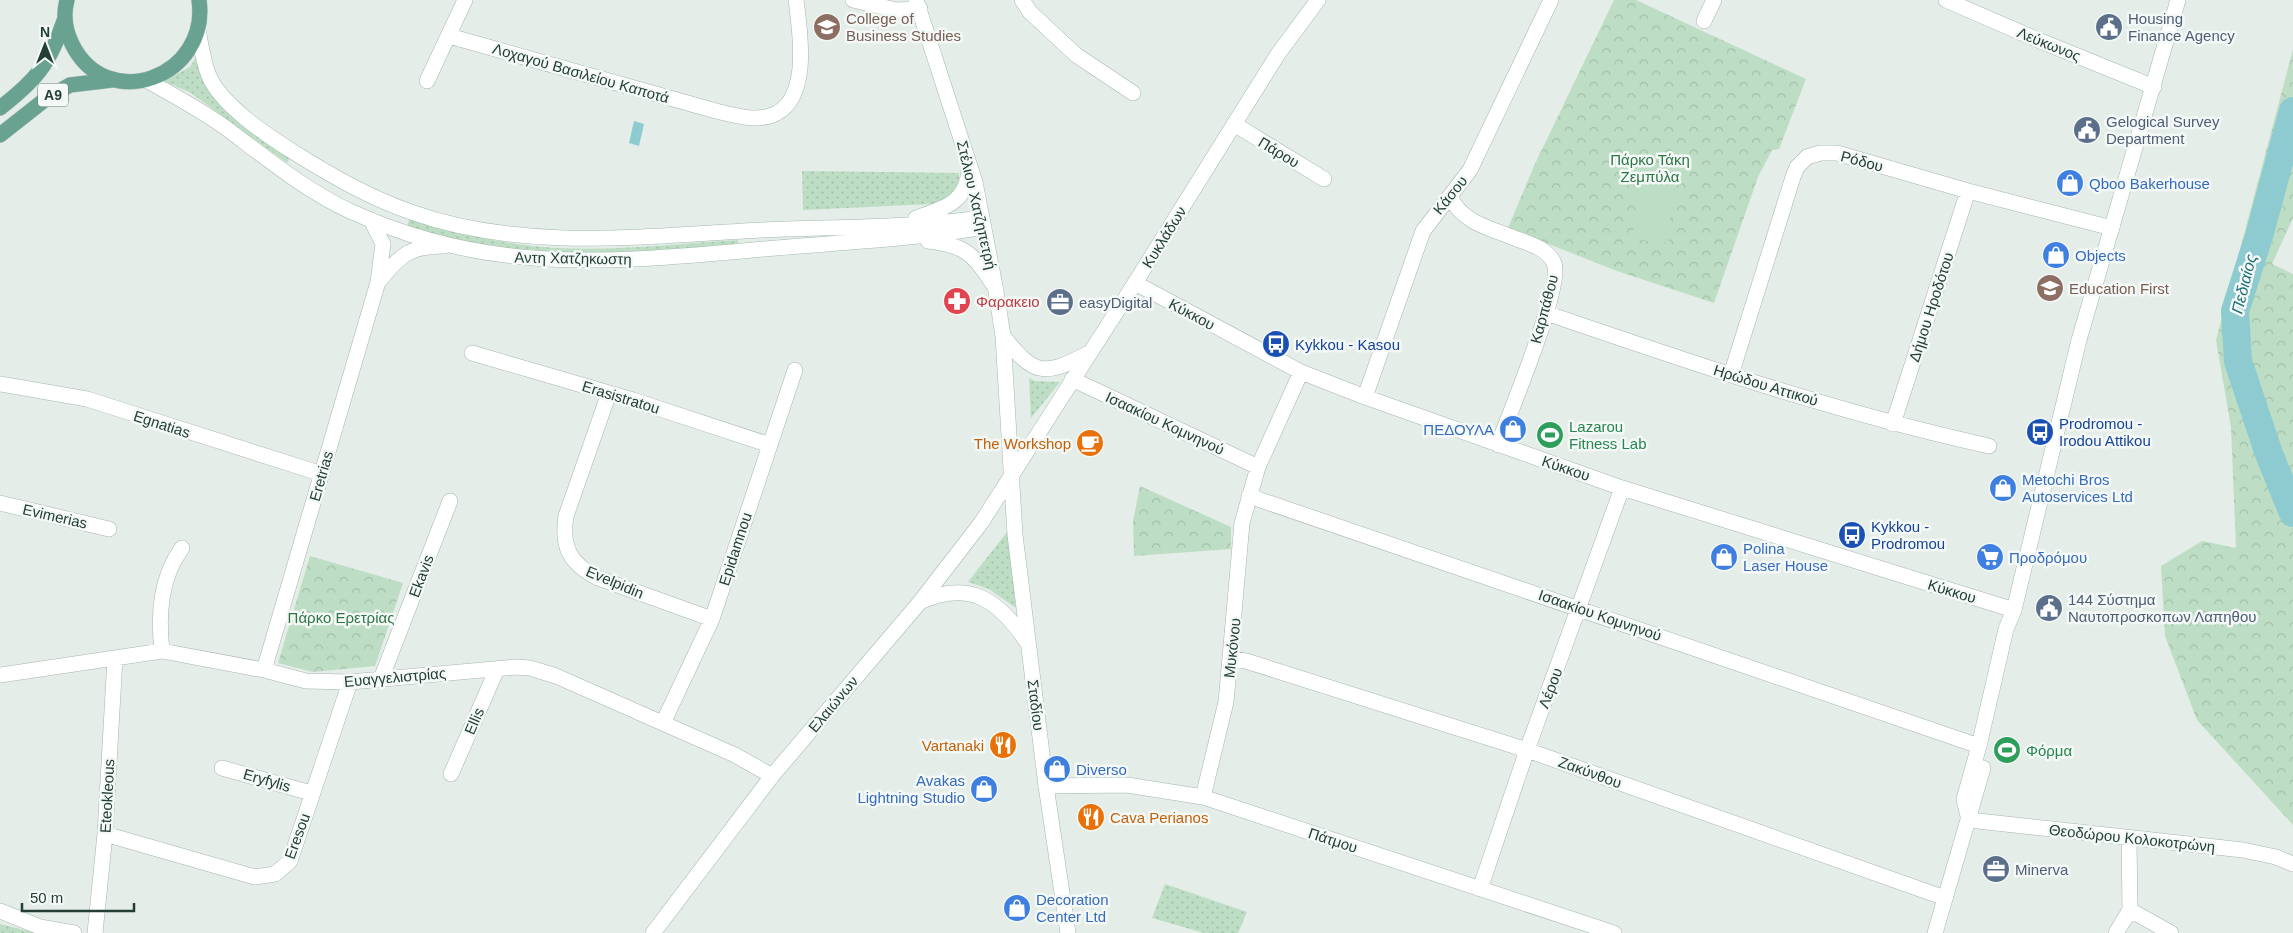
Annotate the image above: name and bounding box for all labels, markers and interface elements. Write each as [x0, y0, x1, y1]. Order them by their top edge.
place label: College of Business Studies [846, 10, 961, 44]
place label: Housing Finance Agency [2128, 10, 2235, 44]
school or university icon: College of Business Studies [812, 12, 842, 42]
public building icon: Housing Finance Agency [2094, 12, 2124, 42]
north arrow [20, 20, 70, 70]
text: N [40, 24, 50, 40]
street label: Λεύκωνος [2015, 24, 2083, 64]
street label: Λοχαγού Βασιλείου Καποτά [491, 40, 672, 106]
road number: A9 [38, 84, 68, 106]
place label: Gelogical Survey Department [2106, 113, 2220, 147]
public building icon: Gelogical Survey Department [2072, 115, 2102, 145]
street label: Πάρου [1256, 133, 1302, 171]
street label: Στέλιου Χατζηπετρή [954, 139, 1000, 271]
street label: Ρόδου [1839, 147, 1885, 175]
park label: Πάρκο Τάκη Ζεμπύλα [1610, 151, 1690, 185]
shop icon: Qboo Bakerhouse [2055, 168, 2085, 198]
street label: Κάσου [1429, 172, 1471, 218]
place label: Qboo Bakerhouse [2089, 175, 2210, 192]
street label: Κυκλάδων [1138, 203, 1190, 271]
shop icon: Objects [2041, 240, 2071, 270]
place label: Objects [2075, 247, 2126, 264]
street label: Αντη Χατζηκωστη [514, 248, 632, 268]
street label: Δήμου Ηροδότου [1905, 250, 1957, 364]
water label: Πεδιαίος [2228, 252, 2260, 315]
street label: Καρπάθου [1527, 273, 1561, 345]
school or university icon: Education First [2035, 273, 2065, 303]
place label: Education First [2069, 280, 2170, 297]
pharmacy icon: Φαρακειο [942, 286, 972, 316]
office icon: easyDigital [1045, 287, 1075, 317]
place label: Φαρακειο [976, 293, 1040, 310]
place label: easyDigital [1079, 294, 1152, 311]
street label: Κύκκου [1166, 295, 1218, 333]
bus stop icon: Kykkou - Kasou [1261, 329, 1291, 359]
place label: Kykkou - Kasou [1295, 336, 1400, 353]
street label: Ηρώδου Αττικού [1712, 361, 1820, 409]
street label: Erasistratou [580, 377, 662, 417]
street label: Ισαακίου Κομνηνού [1103, 388, 1227, 458]
street label: Egnatias [132, 407, 192, 441]
shop icon: ΠΕΔΟΥΛΑ [1498, 414, 1528, 444]
place label: Prodromou - Irodou Attikou [2059, 415, 2151, 449]
bus stop icon: Prodromou - Irodou Attikou [2025, 417, 2055, 447]
place label: Lazarou Fitness Lab [1569, 418, 1647, 452]
sports icon: Lazarou Fitness Lab [1535, 420, 1565, 450]
place label: ΠΕΔΟΥΛΑ [1423, 421, 1494, 438]
cafe icon: The Workshop [1075, 428, 1105, 458]
place label: The Workshop [974, 435, 1071, 452]
street label: Eretrias [306, 449, 336, 503]
street label: Κύκκου [1540, 452, 1592, 484]
place label: Metochi Bros Autoservices Ltd [2022, 471, 2133, 505]
shop icon: Metochi Bros Autoservices Ltd [1988, 473, 2018, 503]
street label: Evimerias [21, 500, 89, 532]
street label: Epidamnou [715, 510, 755, 588]
place label: Kykkou - Prodromou [1871, 518, 1945, 552]
bus stop icon: Kykkou - Prodromou [1837, 520, 1867, 550]
place label: Polina Laser House [1743, 540, 1828, 574]
shop icon: Polina Laser House [1709, 542, 1739, 572]
supermarket icon: Προδρόμου [1975, 542, 2005, 572]
place label: Προδρόμου [2009, 549, 2087, 566]
street label: Ekavis [405, 552, 437, 600]
street label: Evelpidin [584, 562, 646, 602]
street label: Κύκκου [1926, 576, 1978, 606]
street label: Ισαακίου Κομνηνού [1536, 586, 1664, 644]
place label: 144 Σύστημα Ναυτοπροσκοπων Λαπηθου [2068, 591, 2256, 625]
public building icon: 144 Σύστημα Ναυτοπροσκοπων Λαπηθου [2034, 593, 2064, 623]
park label: Πάρκο Ερετρίας [288, 609, 394, 626]
street label: Μυκόνου [1220, 617, 1244, 679]
street label: Ευαγγελιστρίας [343, 664, 447, 690]
street label: Λέρου [1535, 665, 1565, 711]
street label: Ελαιώνων [805, 673, 861, 735]
street label: Σταδίου [1024, 679, 1048, 731]
street label: Ellis [461, 705, 487, 737]
restaurant icon: Vartanaki [988, 730, 1018, 760]
sports icon: Φόρμα [1992, 735, 2022, 765]
place label: Vartanaki [922, 737, 984, 754]
place label: Φόρμα [2026, 742, 2072, 759]
street label: Ζακύνθου [1556, 753, 1624, 791]
shop icon: Diverso [1042, 754, 1072, 784]
street label: Eteokleous [97, 758, 117, 834]
place label: Diverso [1076, 761, 1127, 778]
street label: Eryfylis [241, 765, 293, 795]
place label: Avakas Lightning Studio [857, 772, 965, 806]
shop icon: Avakas Lightning Studio [969, 774, 999, 804]
restaurant icon: Cava Perianos [1076, 802, 1106, 832]
place label: Cava Perianos [1110, 809, 1208, 826]
street label: Eresou [281, 811, 313, 861]
street label: Θεοδώρου Κολοκοτρώνη [2048, 821, 2216, 855]
street label: Πάτμου [1306, 824, 1360, 856]
office icon: Minerva [1981, 854, 2011, 884]
place label: Minerva [2015, 861, 2069, 878]
scale bar [22, 880, 135, 912]
text: 50 m [30, 889, 63, 906]
place label: Decoration Center Ltd [1036, 891, 1109, 925]
shop icon: Decoration Center Ltd [1002, 893, 1032, 923]

